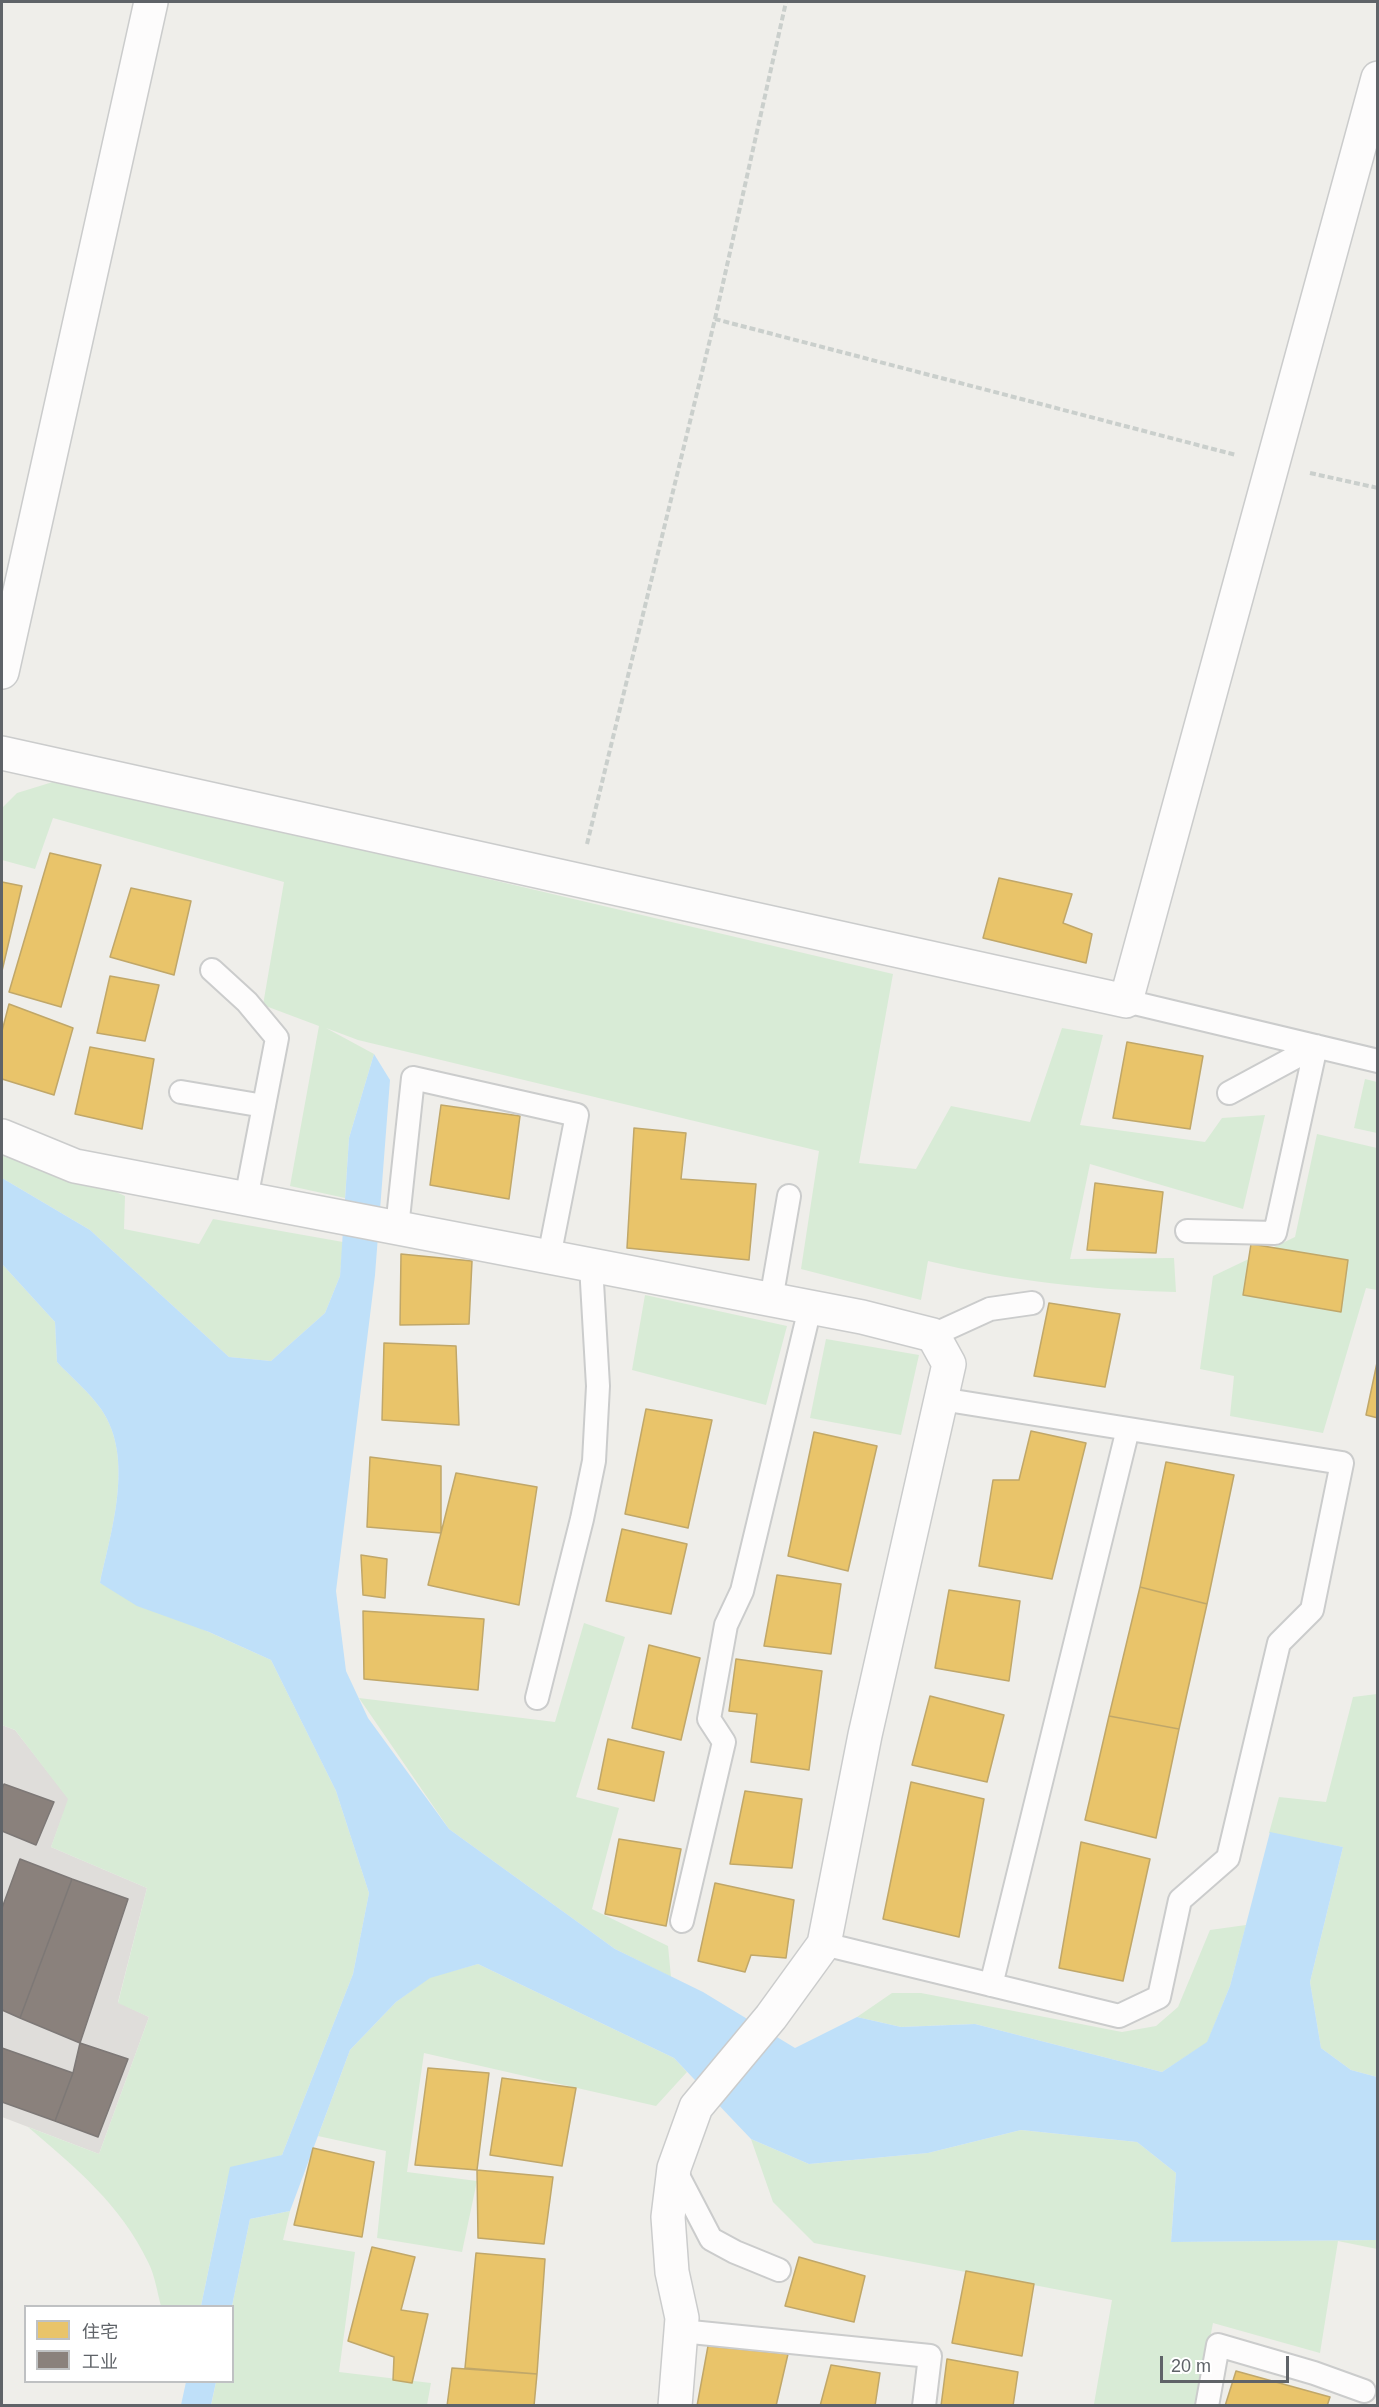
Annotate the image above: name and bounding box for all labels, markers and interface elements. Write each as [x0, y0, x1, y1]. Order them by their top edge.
legend [24, 2305, 234, 2383]
text: 住宅 [82, 2322, 118, 2342]
scale bar [1163, 2344, 1292, 2382]
text: 工业 [82, 2352, 118, 2372]
text: 20 m [1171, 2356, 1211, 2376]

